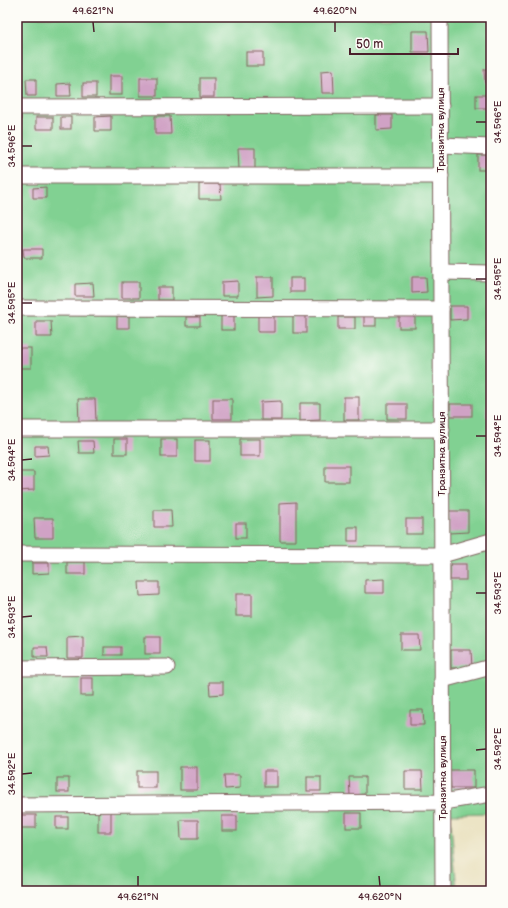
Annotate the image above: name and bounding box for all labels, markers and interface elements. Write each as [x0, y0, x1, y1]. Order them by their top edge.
text: 49.621°N [72, 5, 114, 17]
text: 49.620°N [313, 5, 357, 17]
scale bar [350, 30, 458, 56]
text: 50 m [356, 37, 383, 52]
street label: Транзитна вулиця [435, 87, 447, 172]
text: 34.596°E [492, 100, 504, 143]
text: 34.596°E [6, 124, 18, 167]
text: 34.595°E [492, 257, 504, 300]
text: 34.595°E [6, 281, 18, 324]
street label: Транзитна вулиця [436, 411, 448, 496]
text: 34.594°E [492, 414, 504, 457]
text: 34.594°E [6, 438, 18, 481]
text: 34.593°E [492, 571, 504, 614]
text: 34.593°E [6, 595, 18, 638]
text: 34.592°E [492, 727, 504, 770]
street label: Транзитна вулиця [437, 735, 449, 820]
text: 34.592°E [6, 752, 18, 795]
text: 49.621°N [117, 891, 159, 903]
text: 49.620°N [358, 891, 402, 903]

